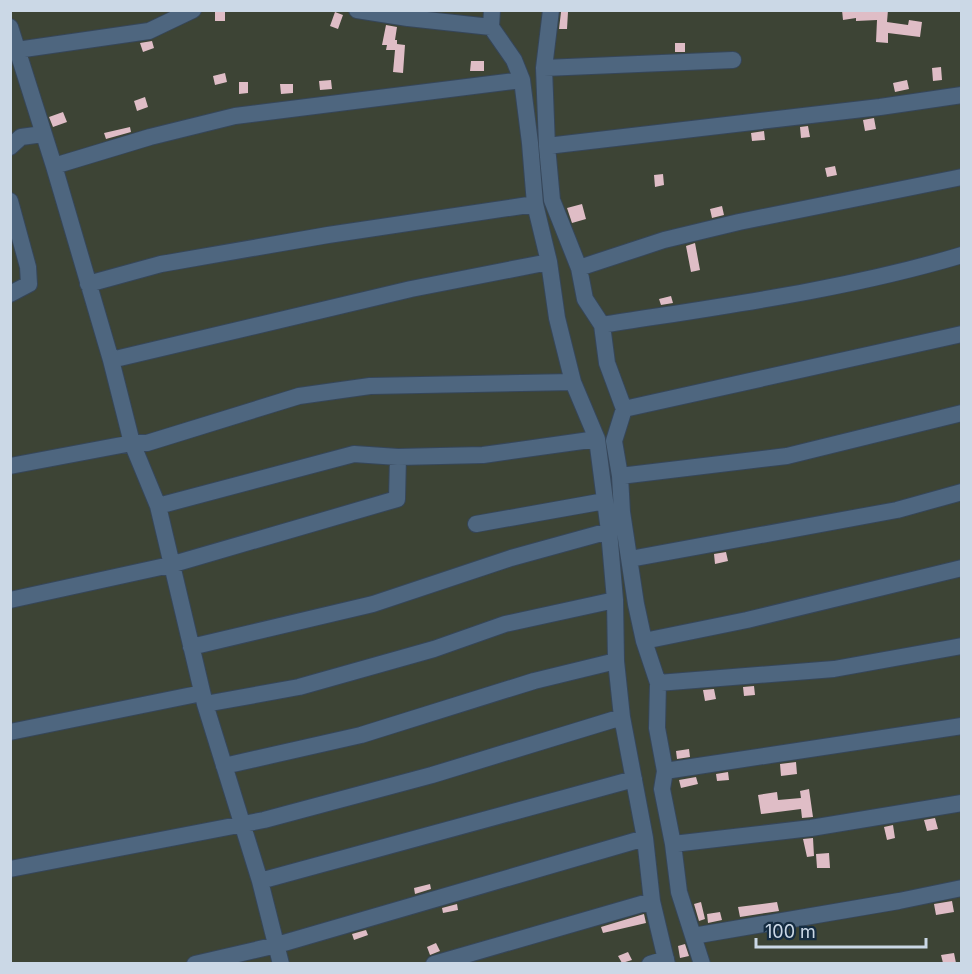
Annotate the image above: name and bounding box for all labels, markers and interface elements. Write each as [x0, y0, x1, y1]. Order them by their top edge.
scale bar [756, 911, 926, 949]
text: 100 m [765, 921, 816, 942]

